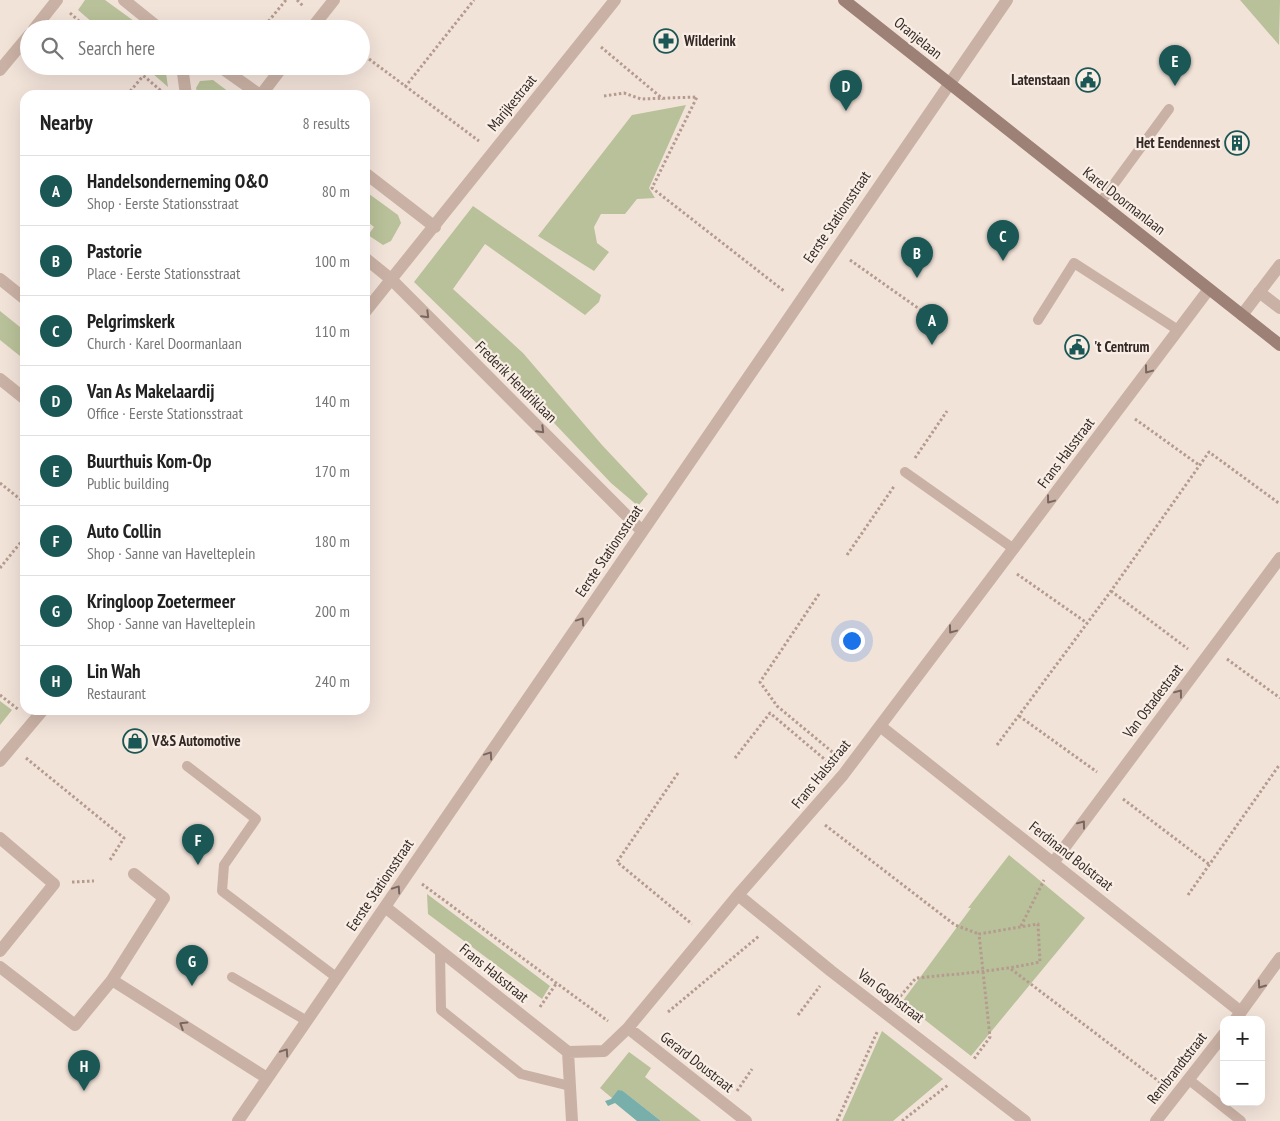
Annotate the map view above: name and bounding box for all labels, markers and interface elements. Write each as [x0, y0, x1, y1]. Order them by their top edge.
street label: Oranjelaan [890, 12, 946, 63]
search box [20, 20, 370, 75]
pharmacy icon: Wilderink [653, 28, 679, 54]
place label: Wilderink [683, 31, 736, 50]
icon: search [38, 34, 66, 62]
text: Search here [78, 36, 155, 60]
pin: E [1159, 45, 1191, 86]
public building icon: Latenstaan [1075, 67, 1101, 93]
street label: Marijkestraat [483, 70, 540, 135]
pin: D [830, 70, 862, 111]
place label: Latenstaan [1011, 70, 1070, 89]
text: Nearby [40, 109, 93, 136]
text: 8 results [303, 113, 350, 133]
building icon: Het Eendennest [1224, 130, 1250, 156]
place label: Het Eendennest [1136, 133, 1221, 152]
street label: Karel Doormanlaan [1079, 163, 1169, 239]
street label: Eerste Stationsstraat [799, 167, 874, 266]
text: Handelsonderneming O&O [87, 169, 268, 193]
text: A [52, 181, 60, 201]
text: 80 m [322, 181, 350, 201]
text: Shop · Eerste Stationsstraat [87, 193, 239, 213]
pin: C [987, 220, 1019, 261]
pin: B [901, 237, 933, 278]
text: Pastorie [87, 239, 142, 263]
text: B [52, 251, 60, 271]
text: 100 m [315, 251, 350, 271]
text: Place · Eerste Stationsstraat [87, 263, 240, 283]
pin: A [916, 304, 948, 345]
text: Pelgrimskerk [87, 309, 175, 333]
one-way arrow [420, 309, 429, 318]
text: C [52, 321, 60, 341]
text: 110 m [315, 321, 350, 341]
text: Church · Karel Doormanlaan [87, 333, 242, 353]
public building icon: 't Centrum [1064, 334, 1090, 360]
street label: Frederik Hendriklaan [472, 337, 561, 426]
place label: 't Centrum [1094, 337, 1149, 356]
one-way arrow [1145, 364, 1154, 374]
text: Van As Makelaardij [87, 379, 214, 403]
text: D [52, 391, 60, 411]
text: 140 m [315, 391, 350, 411]
text: Office · Eerste Stationsstraat [87, 403, 243, 423]
street label: Frans Halsstraat [1033, 414, 1098, 492]
one-way arrow [535, 424, 544, 433]
text: Buurthuis Kom-Op [87, 449, 211, 473]
text: E [53, 461, 59, 481]
text: 170 m [315, 461, 350, 481]
text: Public building [87, 473, 169, 493]
one-way arrow [1048, 494, 1056, 503]
street label: Eerste Stationsstraat [571, 501, 646, 600]
text: Auto Collin [87, 519, 161, 543]
text: F [53, 531, 59, 551]
text: 180 m [315, 531, 350, 551]
text: Shop · Sanne van Havelteplein [87, 543, 255, 563]
text: Kringloop Zoetermeer [87, 589, 235, 613]
text: G [52, 601, 60, 621]
text: 200 m [315, 601, 350, 621]
text: Shop · Sanne van Havelteplein [87, 613, 255, 633]
one-way arrow [575, 617, 584, 626]
one-way arrow [950, 624, 958, 633]
your location [839, 628, 865, 654]
text: Lin Wah [87, 659, 141, 683]
street label: Van Ostadestraat [1118, 660, 1187, 742]
text: H [52, 671, 60, 691]
text: 240 m [315, 671, 350, 691]
text: Restaurant [87, 683, 146, 703]
one-way arrow [1173, 689, 1182, 699]
shop icon: V&S Automotive [122, 728, 148, 754]
place label: V&S Automotive [151, 731, 241, 750]
street label: Frans Halsstraat [787, 735, 854, 812]
one-way arrow [483, 751, 492, 761]
street label: Ferdinand Bolstraat [1025, 817, 1117, 894]
one-way arrow [1076, 820, 1085, 829]
pin: F [182, 824, 214, 865]
street label: Eerste Stationsstraat [342, 835, 417, 934]
one-way arrow [391, 885, 400, 895]
street label: Frans Halsstraat [456, 939, 533, 1006]
pin: G [176, 945, 208, 986]
street label: Van Goghstraat [853, 964, 928, 1027]
one-way arrow [1258, 979, 1266, 988]
map controls [1220, 1016, 1265, 1106]
button: + [1220, 1016, 1265, 1061]
one-way arrow [179, 1021, 188, 1031]
street label: Gerard Doustraat [657, 1027, 738, 1096]
street label: Rembrandtstraat [1143, 1028, 1211, 1107]
one-way arrow [279, 1048, 289, 1057]
pin: H [68, 1050, 100, 1091]
button: − [1220, 1061, 1265, 1106]

